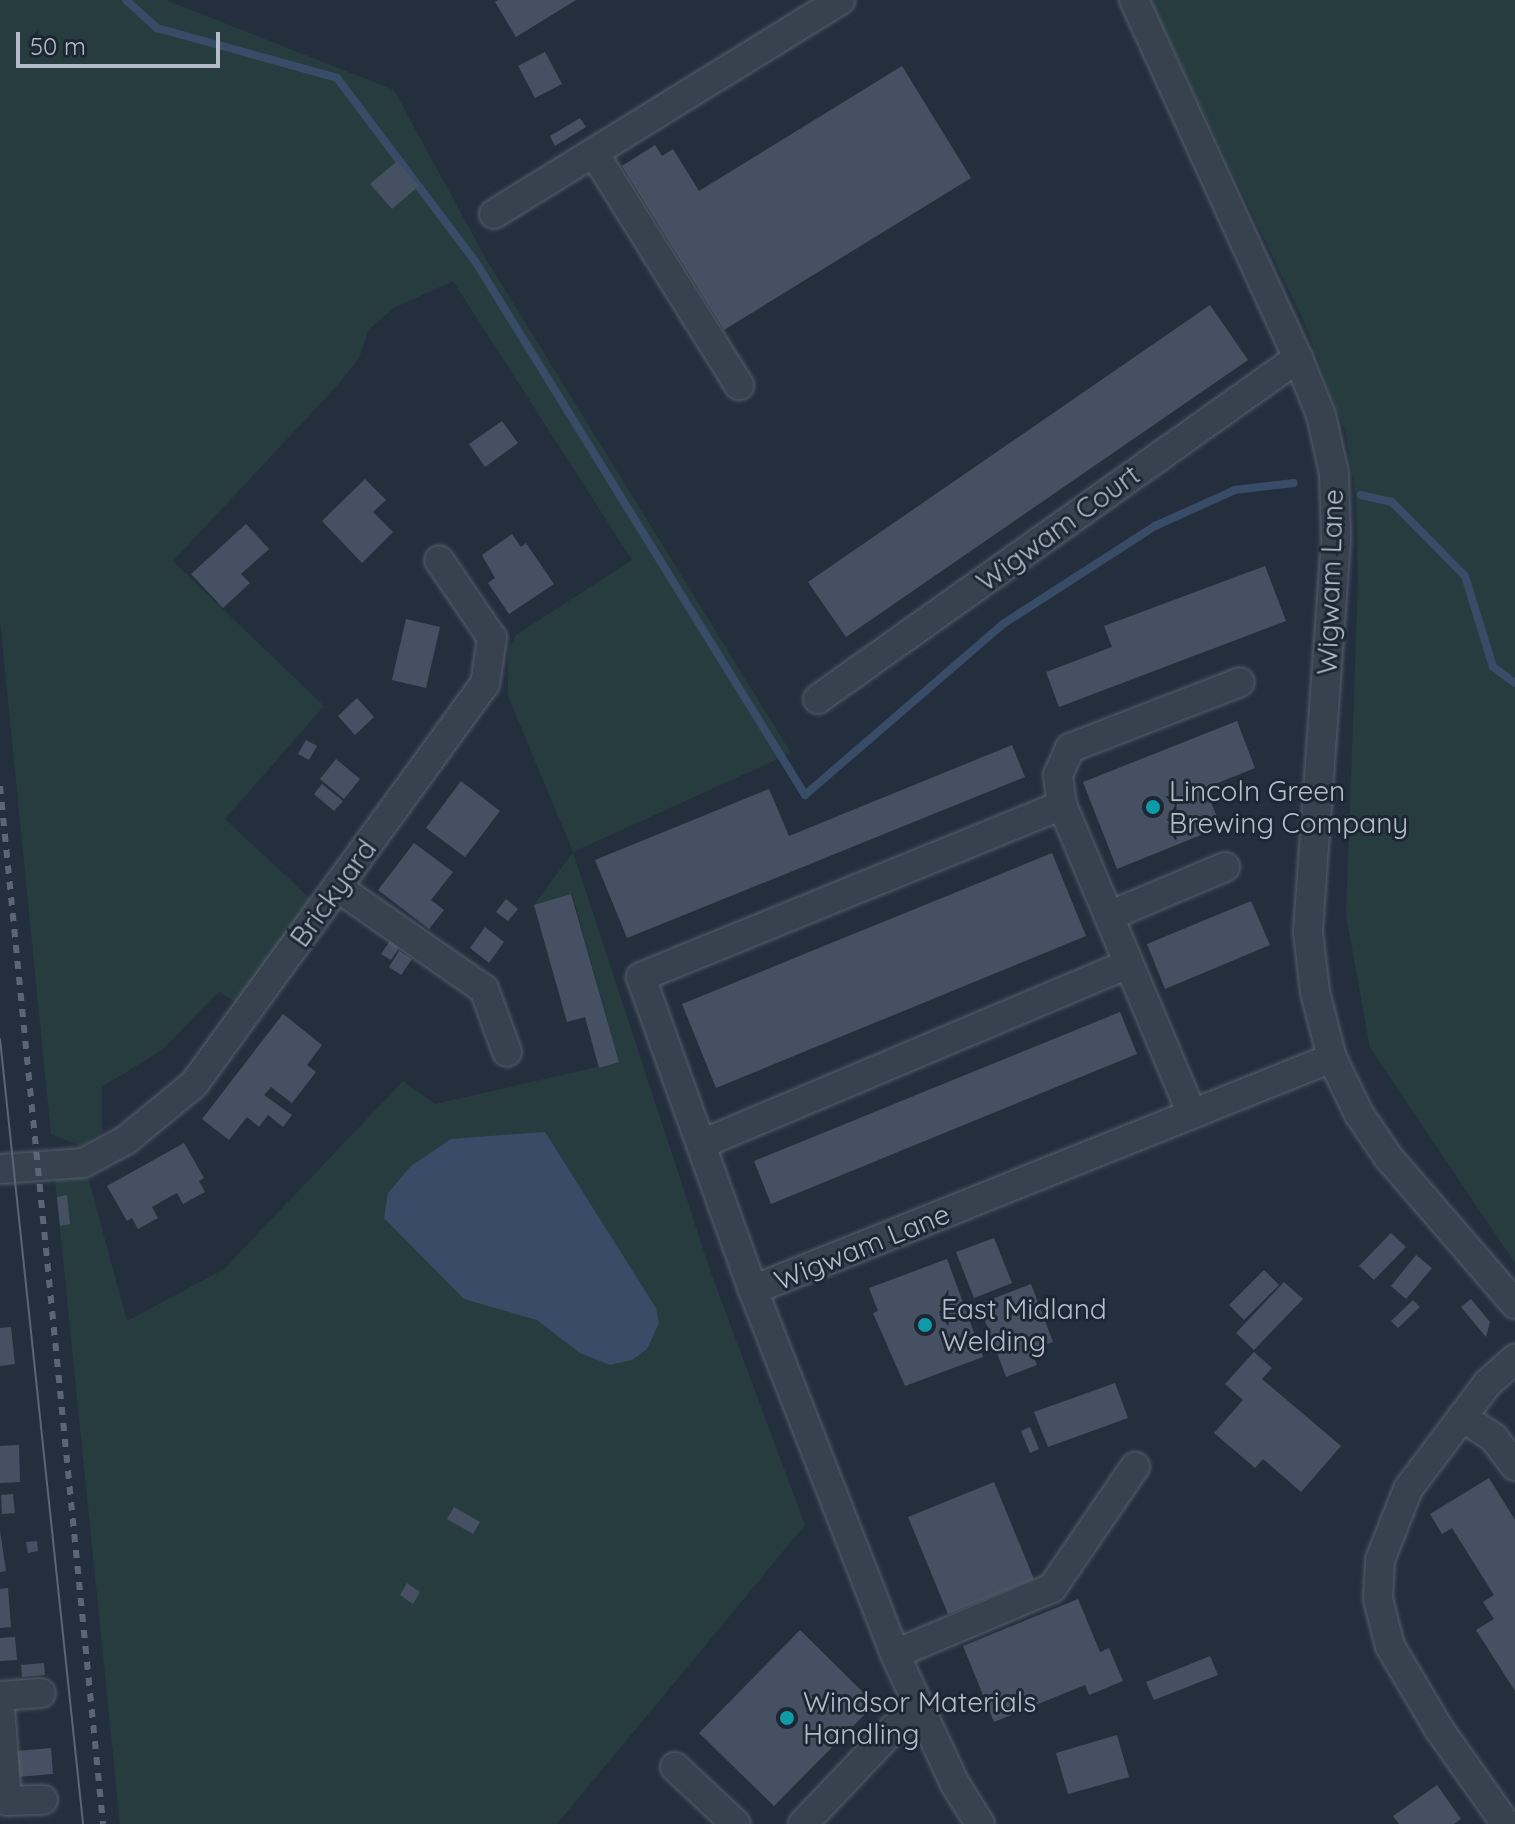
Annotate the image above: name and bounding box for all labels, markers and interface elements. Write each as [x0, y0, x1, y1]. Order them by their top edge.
scale bar [20, 16, 224, 66]
text: 50 m [30, 31, 86, 61]
street label: Wigwam Court [970, 458, 1146, 598]
street label: Wigwam Lane [1310, 489, 1350, 675]
place label: Lincoln Green Brewing Company [1169, 774, 1408, 840]
marker: Lincoln Green Brewing Company [1144, 798, 1162, 816]
street label: Brickyard [283, 833, 383, 953]
street label: Wigwam Lane [770, 1197, 954, 1297]
place label: East Midland Welding [941, 1292, 1107, 1358]
marker: East Midland Welding [916, 1316, 934, 1334]
place label: Windsor Materials Handling [803, 1685, 1036, 1751]
marker: Windsor Materials Handling [778, 1709, 796, 1727]

